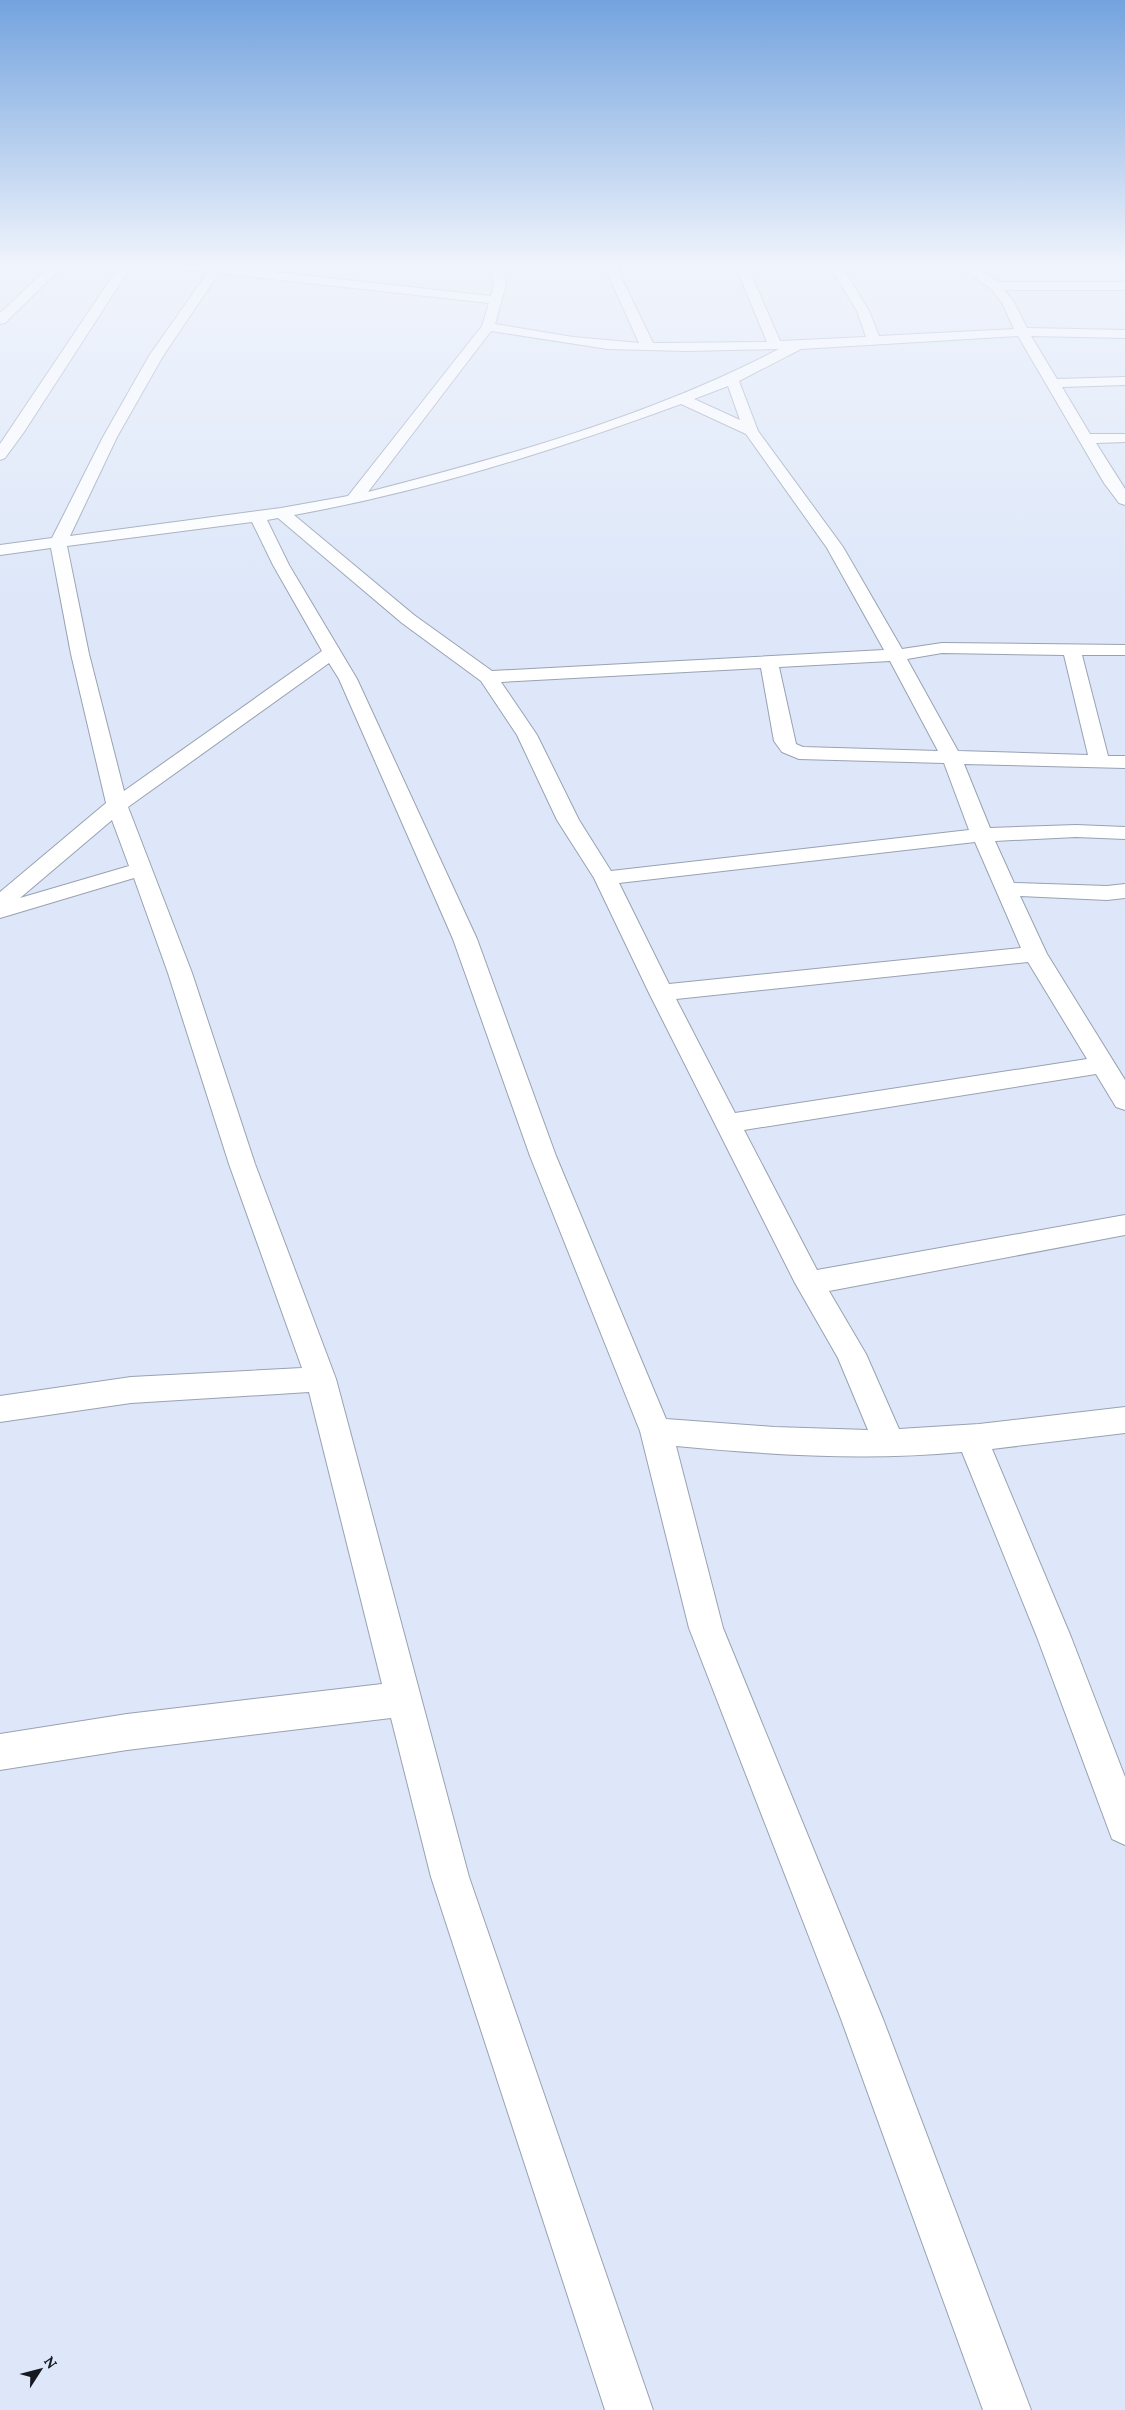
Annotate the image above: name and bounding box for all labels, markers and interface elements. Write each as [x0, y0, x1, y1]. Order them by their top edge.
north arrow [15, 2345, 65, 2395]
text: N [40, 2353, 61, 2372]

